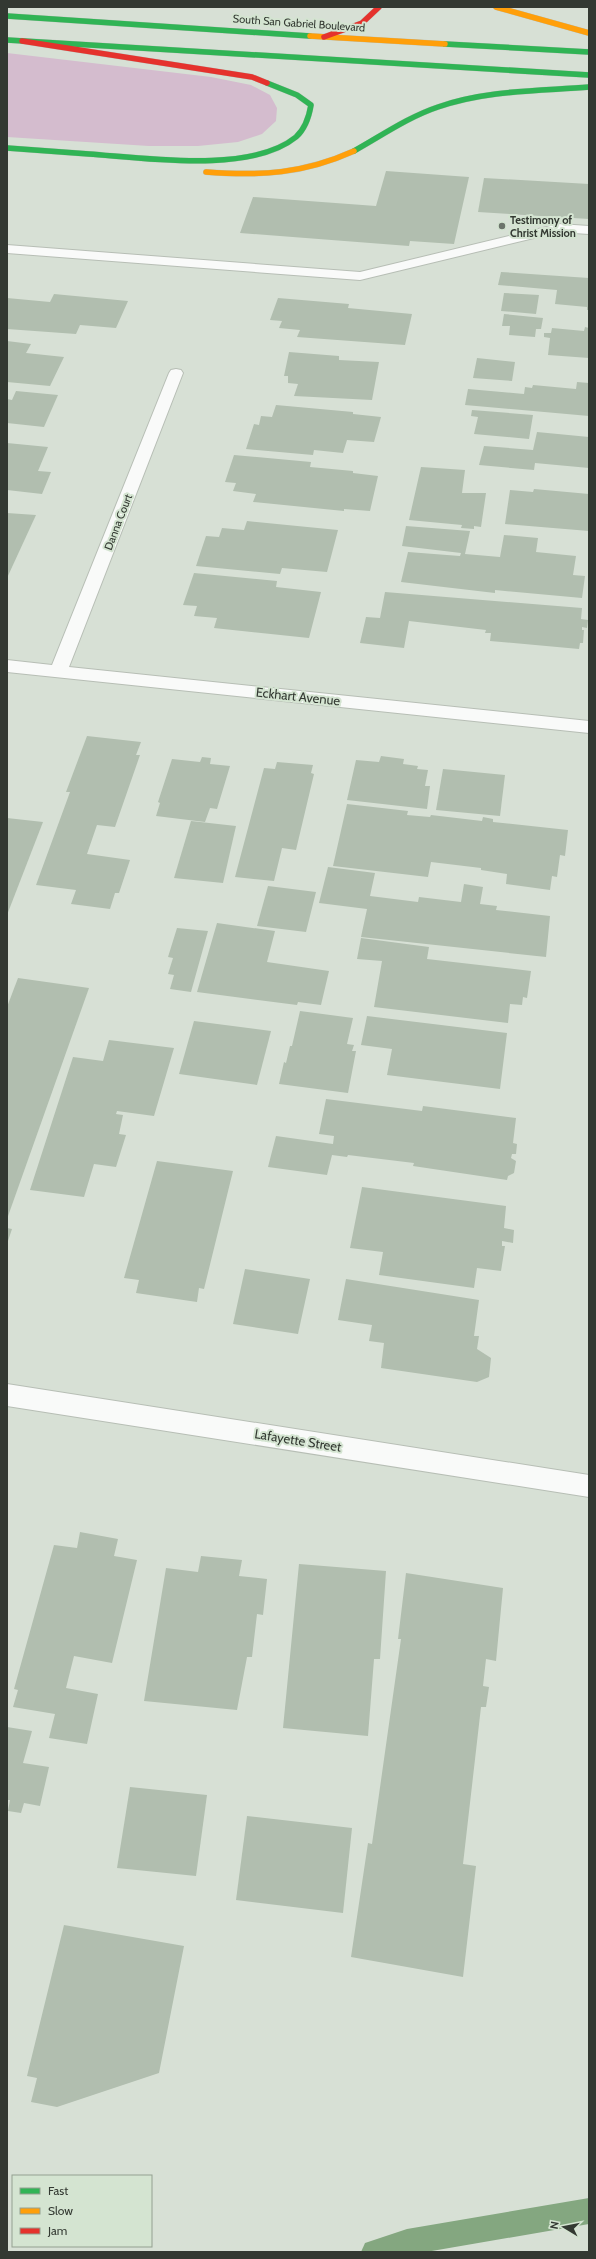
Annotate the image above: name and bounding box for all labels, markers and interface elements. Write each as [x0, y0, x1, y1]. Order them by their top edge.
street label: South San Gabriel Boulevard [232, 11, 366, 35]
place label: Testimony of Christ Mission [510, 213, 576, 240]
marker: Testimony of Christ Mission [497, 221, 507, 231]
street label: Danna Court [101, 492, 135, 552]
street label: Eckhart Avenue [255, 684, 341, 708]
street label: Lafayette Street [253, 1425, 343, 1455]
legend [12, 2175, 152, 2247]
text: Fast [48, 2183, 68, 2198]
text: Slow [48, 2203, 73, 2218]
north arrow [544, 2207, 584, 2247]
text: N [547, 2220, 562, 2230]
text: Jam [47, 2223, 67, 2238]

